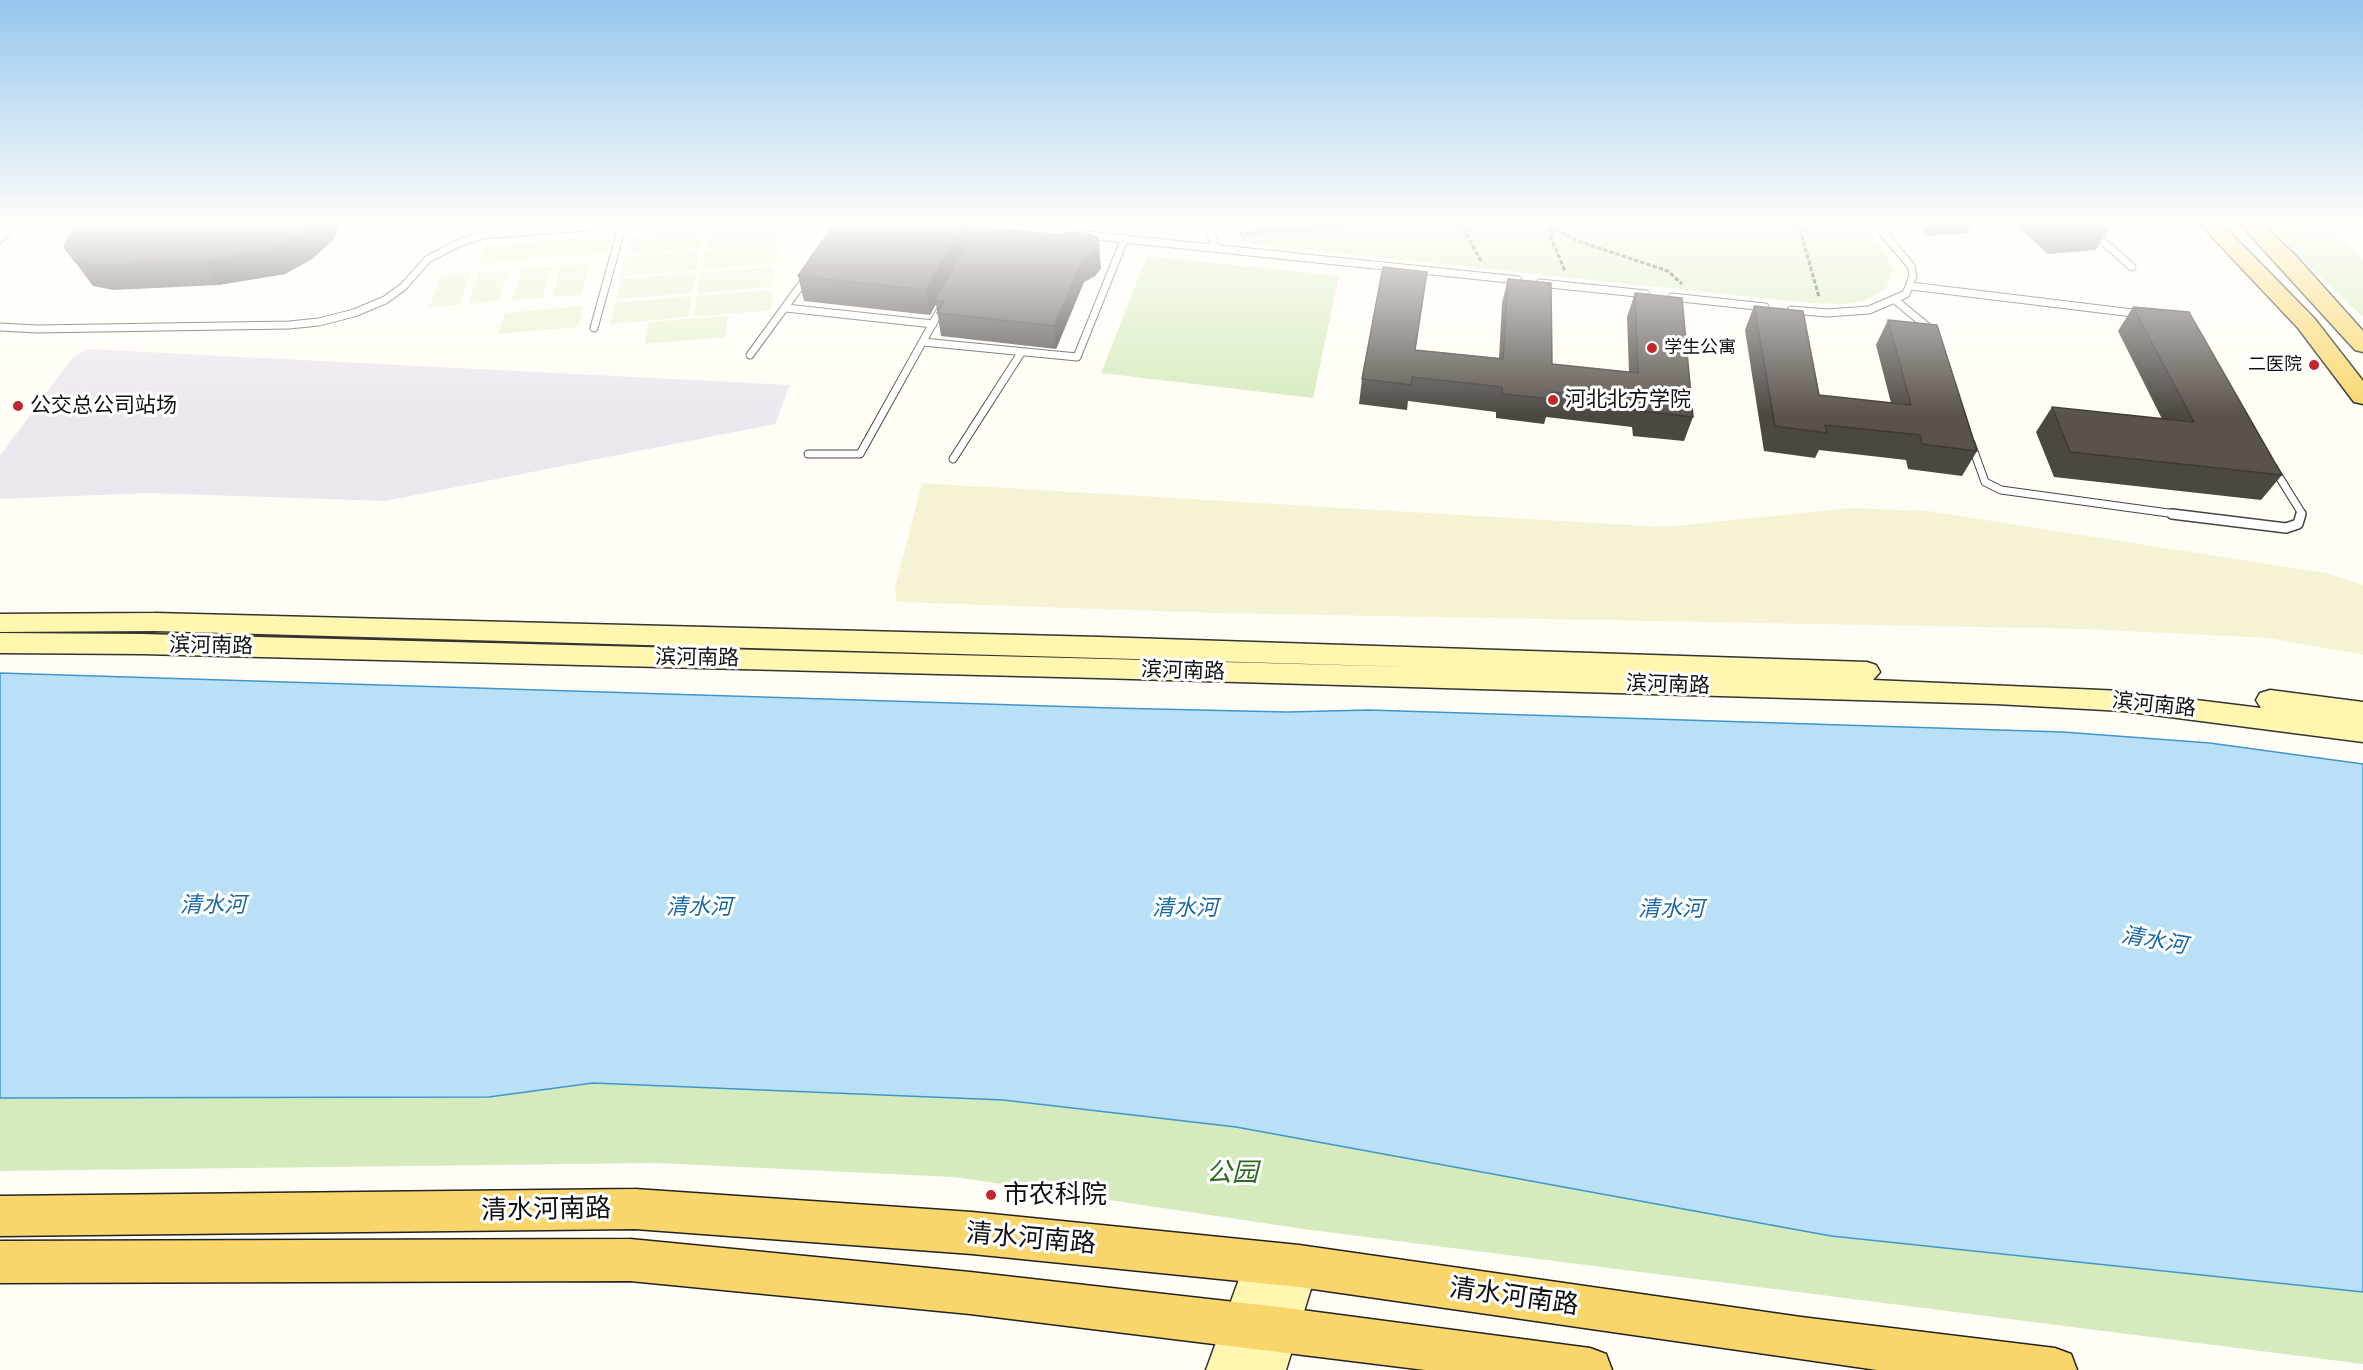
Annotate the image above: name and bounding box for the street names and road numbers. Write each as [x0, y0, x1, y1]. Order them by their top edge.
street label: 滨河南路 [169, 633, 253, 659]
street label: 滨河南路 [655, 645, 739, 671]
street label: 滨河南路 [1141, 657, 1225, 685]
street label: 滨河南路 [1626, 671, 1710, 699]
street label: 滨河南路 [2111, 688, 2197, 722]
street label: 清水河南路 [481, 1193, 611, 1227]
street label: 清水河南路 [965, 1218, 1097, 1260]
street label: 清水河南路 [1447, 1273, 1581, 1321]

